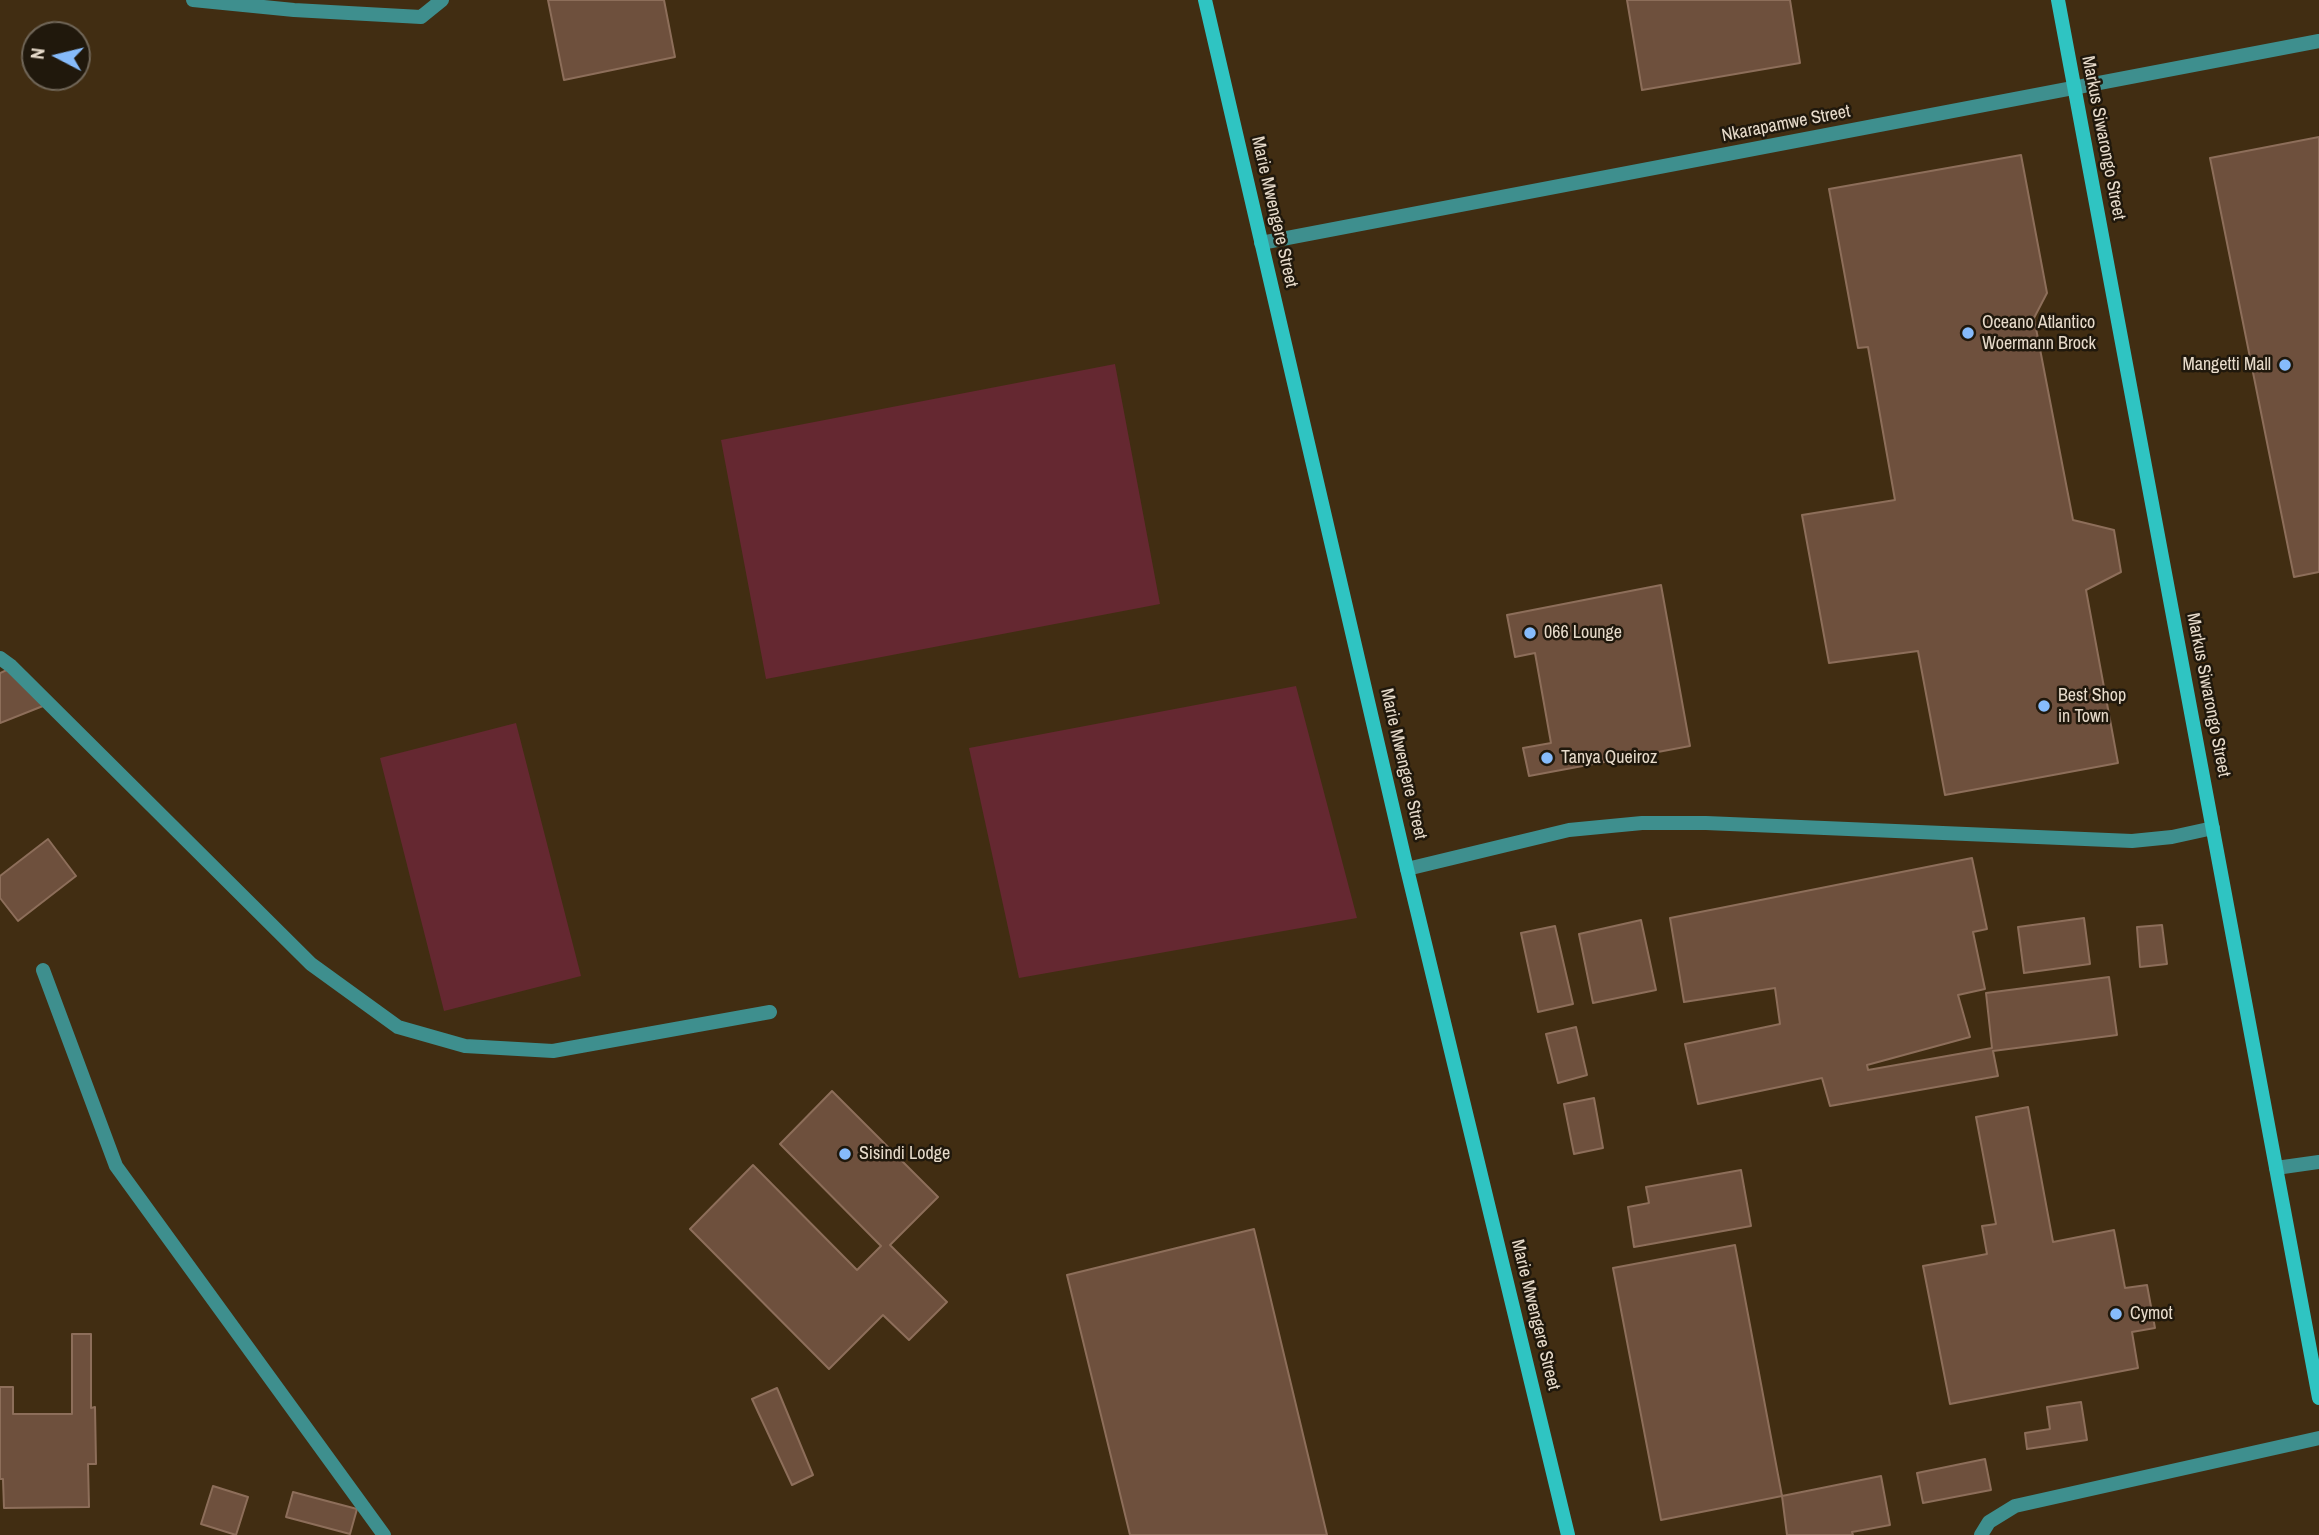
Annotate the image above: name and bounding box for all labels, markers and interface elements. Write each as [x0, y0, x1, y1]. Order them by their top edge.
north arrow [21, 21, 91, 91]
text: N [24, 47, 51, 61]
street label: Markus Siwarongo Street [2077, 54, 2129, 222]
street label: Nkarapamwe Street [1720, 101, 1852, 147]
street label: Marie Mwengere Street [1246, 134, 1302, 290]
place label: Oceano Atlantico Woermann Brock [1982, 312, 2096, 354]
marker: Oceano Atlantico Woermann Brock [1960, 325, 1976, 341]
place label: Mangetti Mall [2182, 354, 2271, 376]
marker: Mangetti Mall [2277, 357, 2293, 373]
street label: Markus Siwarongo Street [2182, 611, 2234, 779]
place label: 066 Lounge [1544, 622, 1622, 644]
marker: 066 Lounge [1522, 625, 1538, 641]
place label: Best Shop in Town [2058, 685, 2126, 728]
street label: Marie Mwengere Street [1375, 686, 1431, 842]
marker: Best Shop in Town [2036, 698, 2052, 714]
place label: Tanya Queiroz [1561, 747, 1657, 769]
marker: Tanya Queiroz [1539, 750, 1555, 766]
place label: Sisindi Lodge [859, 1143, 950, 1165]
marker: Sisindi Lodge [837, 1146, 853, 1162]
street label: Marie Mwengere Street [1506, 1238, 1564, 1392]
place label: Cymot [2130, 1303, 2173, 1325]
marker: Cymot [2108, 1306, 2124, 1322]

